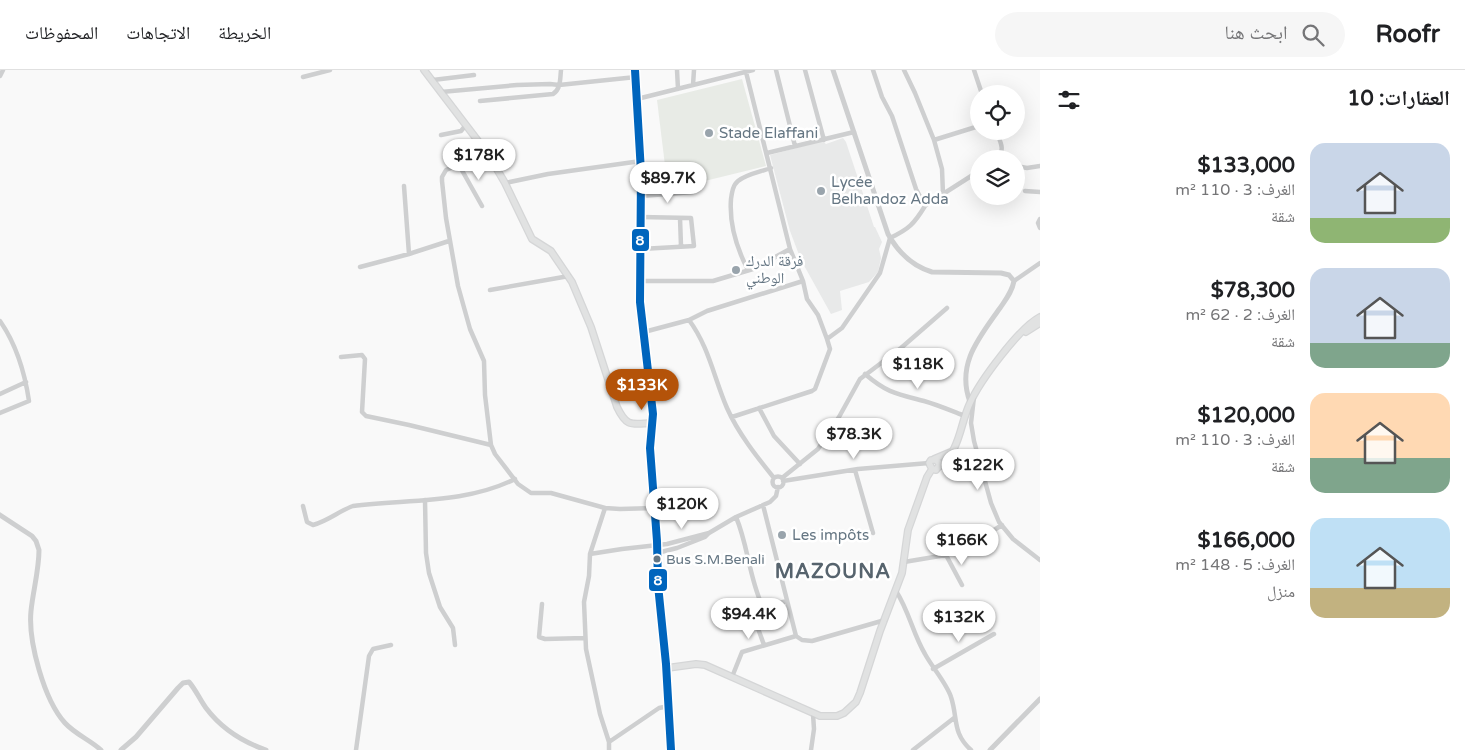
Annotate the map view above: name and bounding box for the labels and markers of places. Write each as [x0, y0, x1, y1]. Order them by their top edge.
place label: Stade Elaffani [719, 124, 818, 142]
marker: Stade Elaffani [703, 127, 715, 139]
pin: $178K [444, 138, 514, 181]
pin: $89.7K [627, 162, 709, 204]
place label: Lycée Belhandoz Adda [831, 173, 949, 208]
marker: Lycée Belhandoz Adda [815, 185, 827, 197]
place label: فرقة الدرك الوطني [746, 252, 803, 290]
marker: فرقة الدرك الوطني [730, 264, 742, 276]
pin: $118K [883, 348, 953, 390]
pin: $133K [607, 368, 677, 411]
pin: $78.3K [813, 418, 895, 460]
pin: $122K [943, 448, 1013, 491]
pin: $120K [647, 488, 717, 530]
pin: $166K [927, 524, 997, 566]
place label: Les impôts [792, 526, 869, 544]
marker: Les impôts [776, 529, 788, 541]
place label: Bus S.M.Benali [666, 551, 765, 568]
marker: Bus S.M.Benali [652, 554, 662, 564]
pin: $94.4K [708, 598, 790, 640]
pin: $132K [924, 600, 994, 643]

